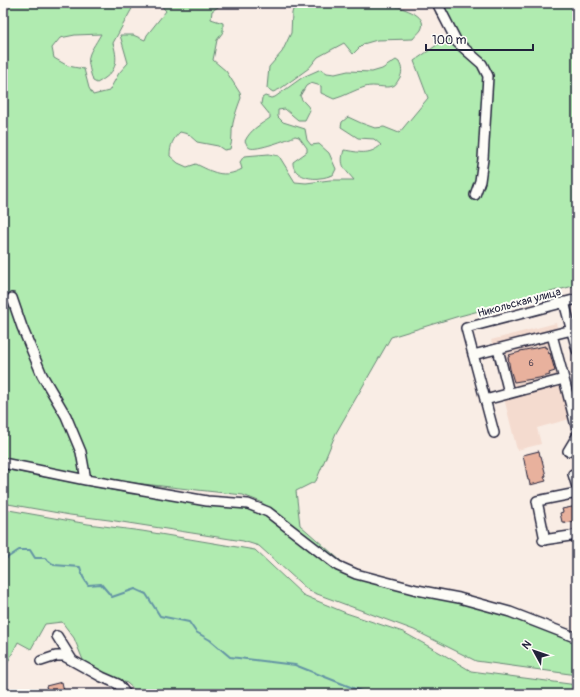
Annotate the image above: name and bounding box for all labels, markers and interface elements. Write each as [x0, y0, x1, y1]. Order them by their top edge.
scale bar [426, 26, 533, 52]
text: 100 m [432, 33, 467, 48]
street label: Никольская улица [476, 285, 562, 320]
house number: 6 [528, 358, 534, 369]
north arrow [514, 631, 554, 671]
text: N [519, 637, 534, 652]

